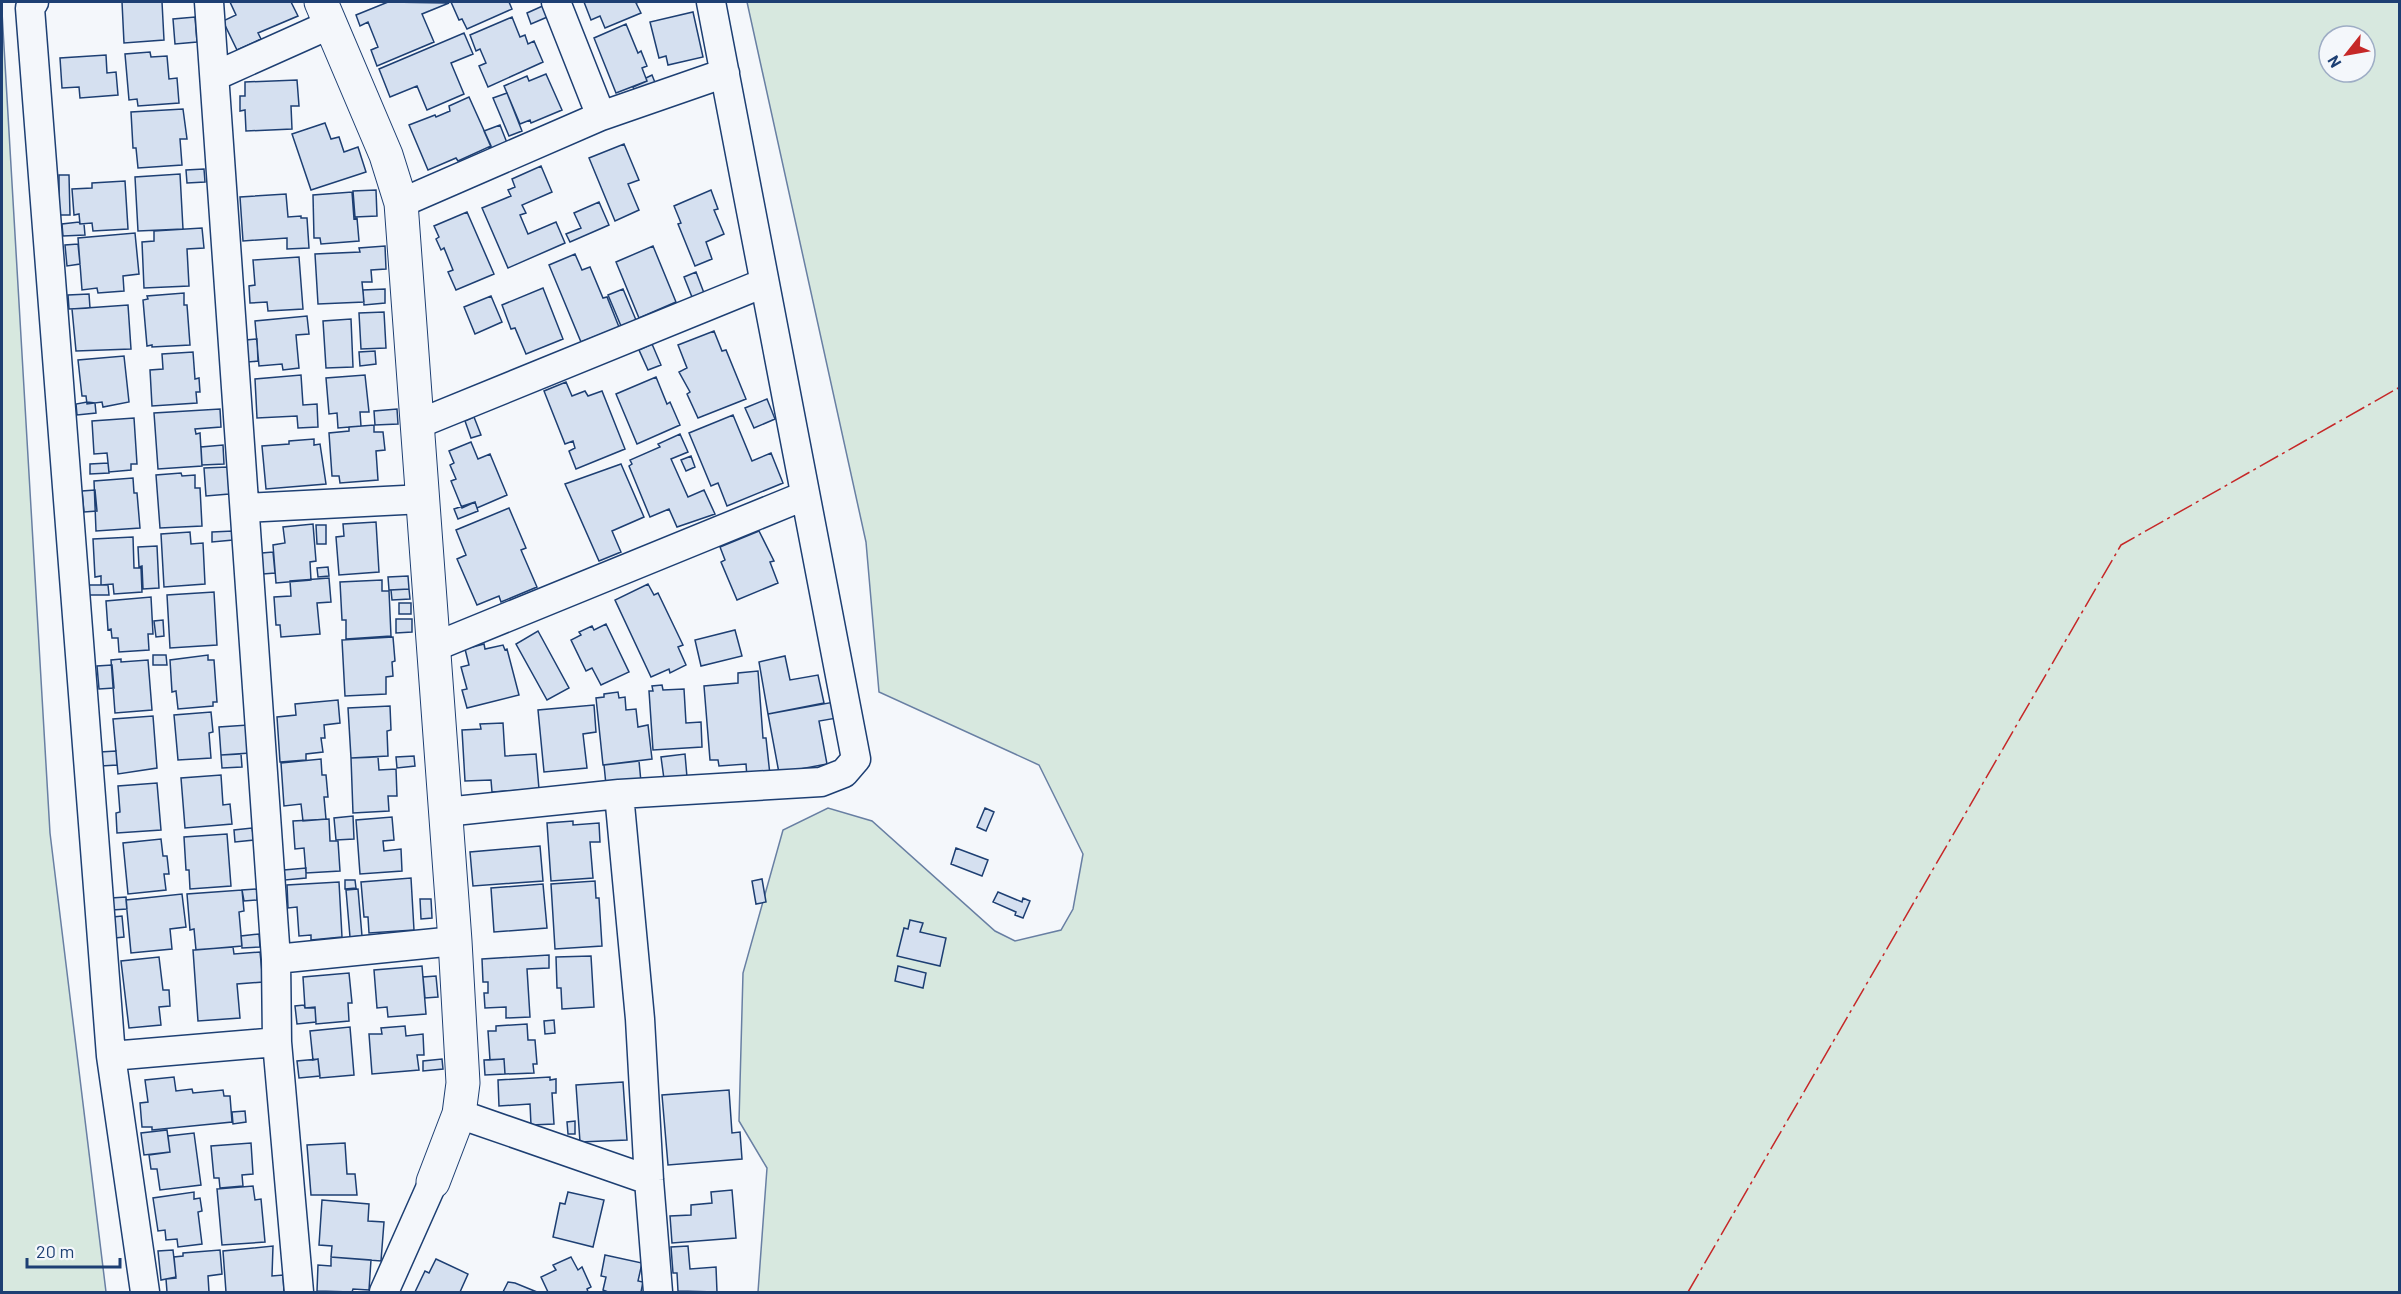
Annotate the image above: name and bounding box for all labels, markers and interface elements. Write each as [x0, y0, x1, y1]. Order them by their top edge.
north arrow [2317, 24, 2377, 84]
text: N [2323, 53, 2345, 71]
scale bar [27, 1231, 120, 1269]
text: 20 m [36, 1240, 74, 1262]

